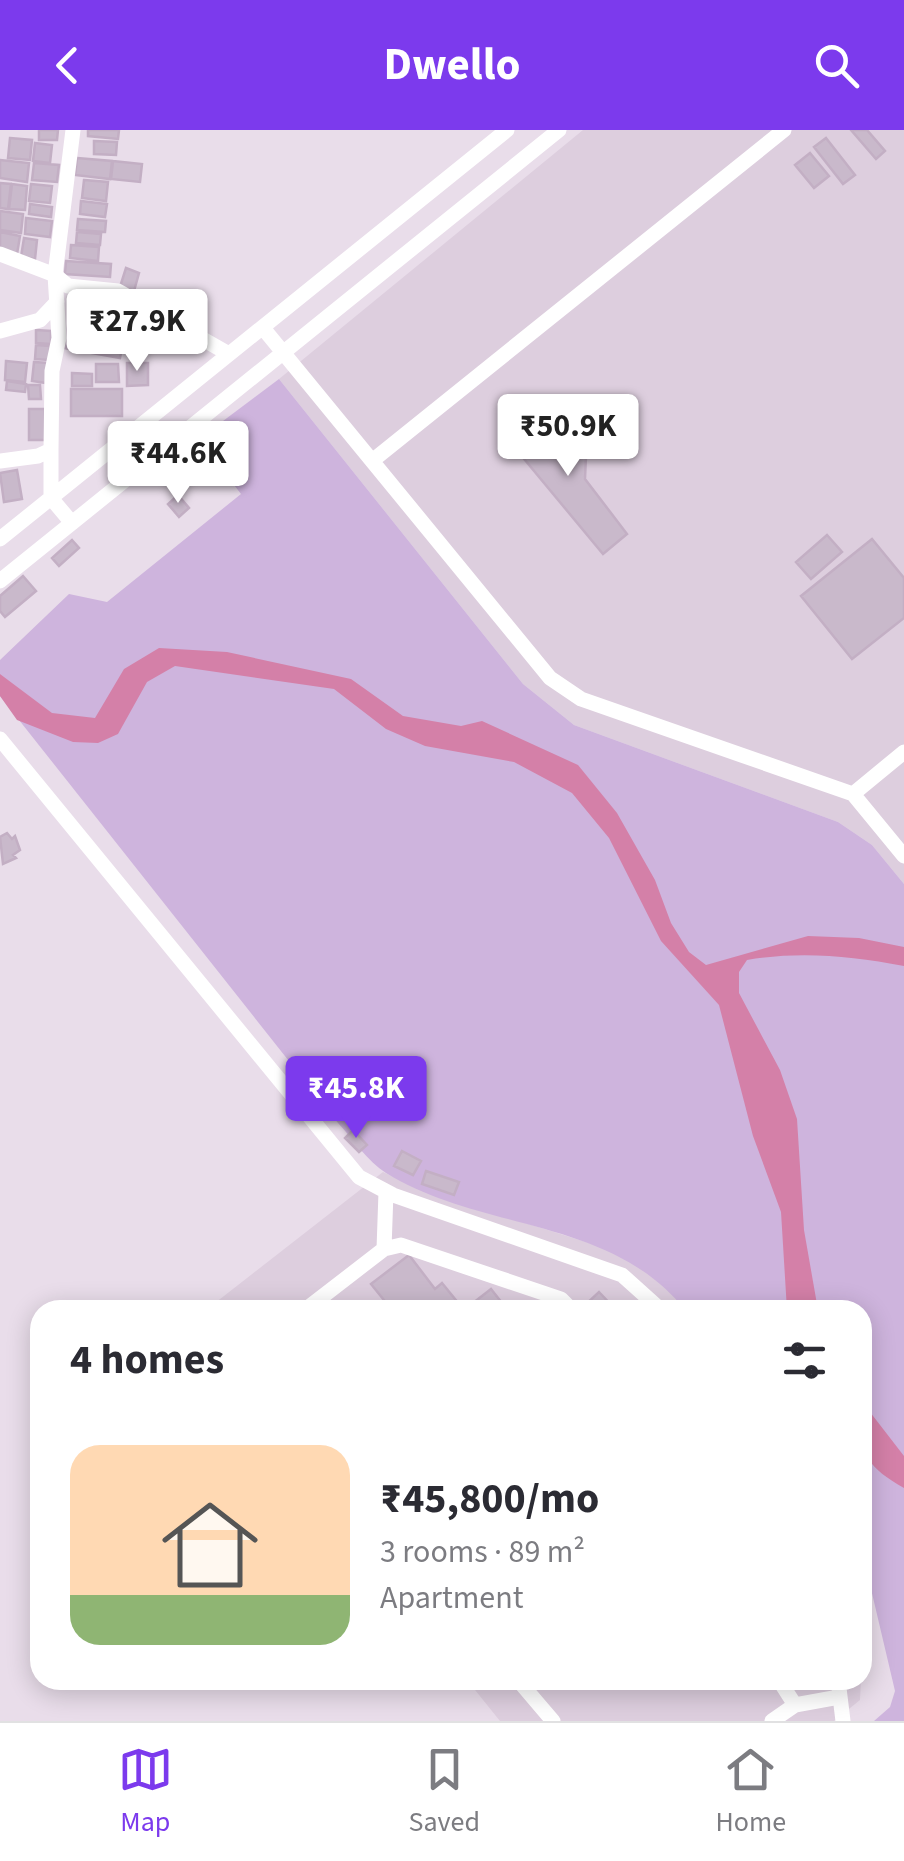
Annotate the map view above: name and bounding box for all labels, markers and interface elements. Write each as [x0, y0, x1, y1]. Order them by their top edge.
text: Dwello [383, 33, 521, 97]
icon: back [40, 38, 95, 93]
icon: search [809, 38, 864, 93]
pin: ₹27.9K [56, 289, 218, 374]
text: ₹27.9K [89, 298, 185, 344]
pin: ₹50.9K [487, 394, 649, 479]
text: ₹50.9K [520, 403, 616, 449]
pin: ₹44.6K [97, 421, 259, 506]
text: ₹44.6K [130, 430, 226, 476]
pin: ₹45.8K [275, 1056, 437, 1141]
text: ₹45.8K [308, 1065, 404, 1111]
text: 4 homes [70, 1330, 224, 1390]
icon: filters [777, 1333, 832, 1388]
text: ₹45,800/mo [380, 1469, 599, 1529]
icon: home [150, 1485, 270, 1605]
text: 3 rooms · 89 m² [380, 1529, 585, 1575]
text: Apartment [380, 1575, 523, 1621]
tab: Map [118, 1742, 173, 1842]
tab: Saved [408, 1742, 480, 1842]
tab: Home [716, 1742, 786, 1842]

